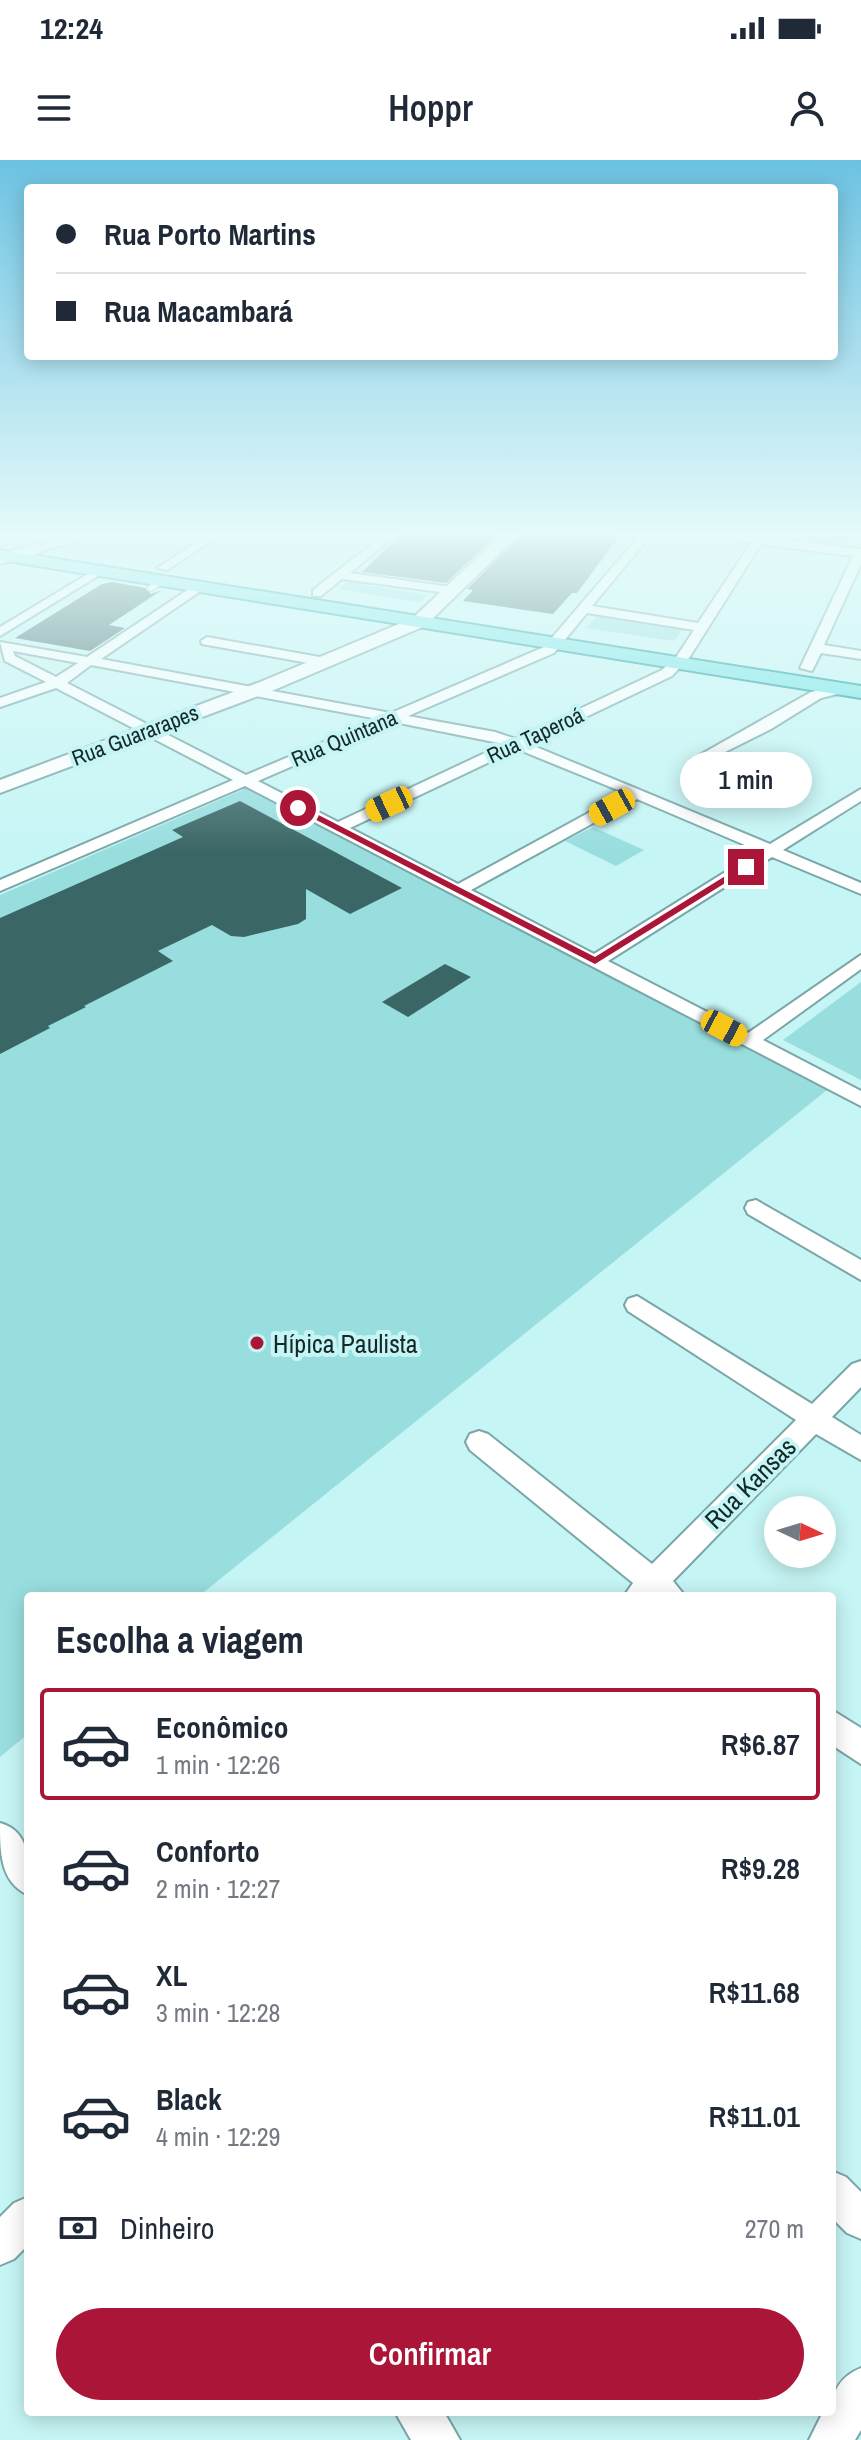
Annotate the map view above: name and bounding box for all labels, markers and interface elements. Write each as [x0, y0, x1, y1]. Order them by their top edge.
text: 12:24 [40, 8, 103, 48]
text: Hoppr [388, 84, 473, 132]
icon: menu [32, 86, 76, 130]
icon: person [785, 86, 829, 130]
text: Rua Porto Martins [104, 214, 316, 254]
text: Rua Macambará [104, 291, 293, 331]
street label: Rua Guararapes [67, 697, 203, 773]
street label: Rua Taperoá [482, 700, 588, 770]
street label: Rua Quintana [286, 702, 402, 774]
callout: 1 min [680, 751, 812, 807]
text: 1 min [719, 762, 773, 797]
car [362, 783, 416, 825]
car [585, 785, 639, 829]
route start [280, 790, 316, 826]
route end [728, 849, 764, 885]
car [697, 1006, 751, 1050]
place label: Hípica Paulista [273, 1326, 418, 1361]
marker: Hípica Paulista [248, 1334, 266, 1352]
street label: Rua Kansas [697, 1430, 803, 1536]
north arrow [764, 1496, 836, 1568]
map controls [764, 1496, 836, 1568]
text: Escolha a viagem [56, 1616, 304, 1664]
text: Econômico [156, 1707, 289, 1747]
icon: car [60, 1708, 132, 1780]
text: R$6.87 [721, 1724, 800, 1764]
text: 1 min · 12:26 [156, 1747, 280, 1782]
text: Conforto [156, 1831, 260, 1871]
icon: car [60, 1832, 132, 1904]
text: R$9.28 [721, 1848, 800, 1888]
text: 2 min · 12:27 [156, 1871, 280, 1906]
text: XL [156, 1955, 187, 1995]
icon: car [60, 1956, 132, 2028]
text: R$11.68 [709, 1972, 800, 2012]
text: 3 min · 12:28 [156, 1995, 280, 2030]
text: Black [156, 2079, 222, 2119]
icon: car [60, 2080, 132, 2152]
text: R$11.01 [709, 2096, 800, 2136]
text: 4 min · 12:29 [156, 2119, 280, 2154]
icon: cash [56, 2206, 100, 2250]
text: Dinheiro [120, 2208, 214, 2248]
text: 270 m [745, 2211, 804, 2246]
button: Confirmar [56, 2308, 804, 2400]

